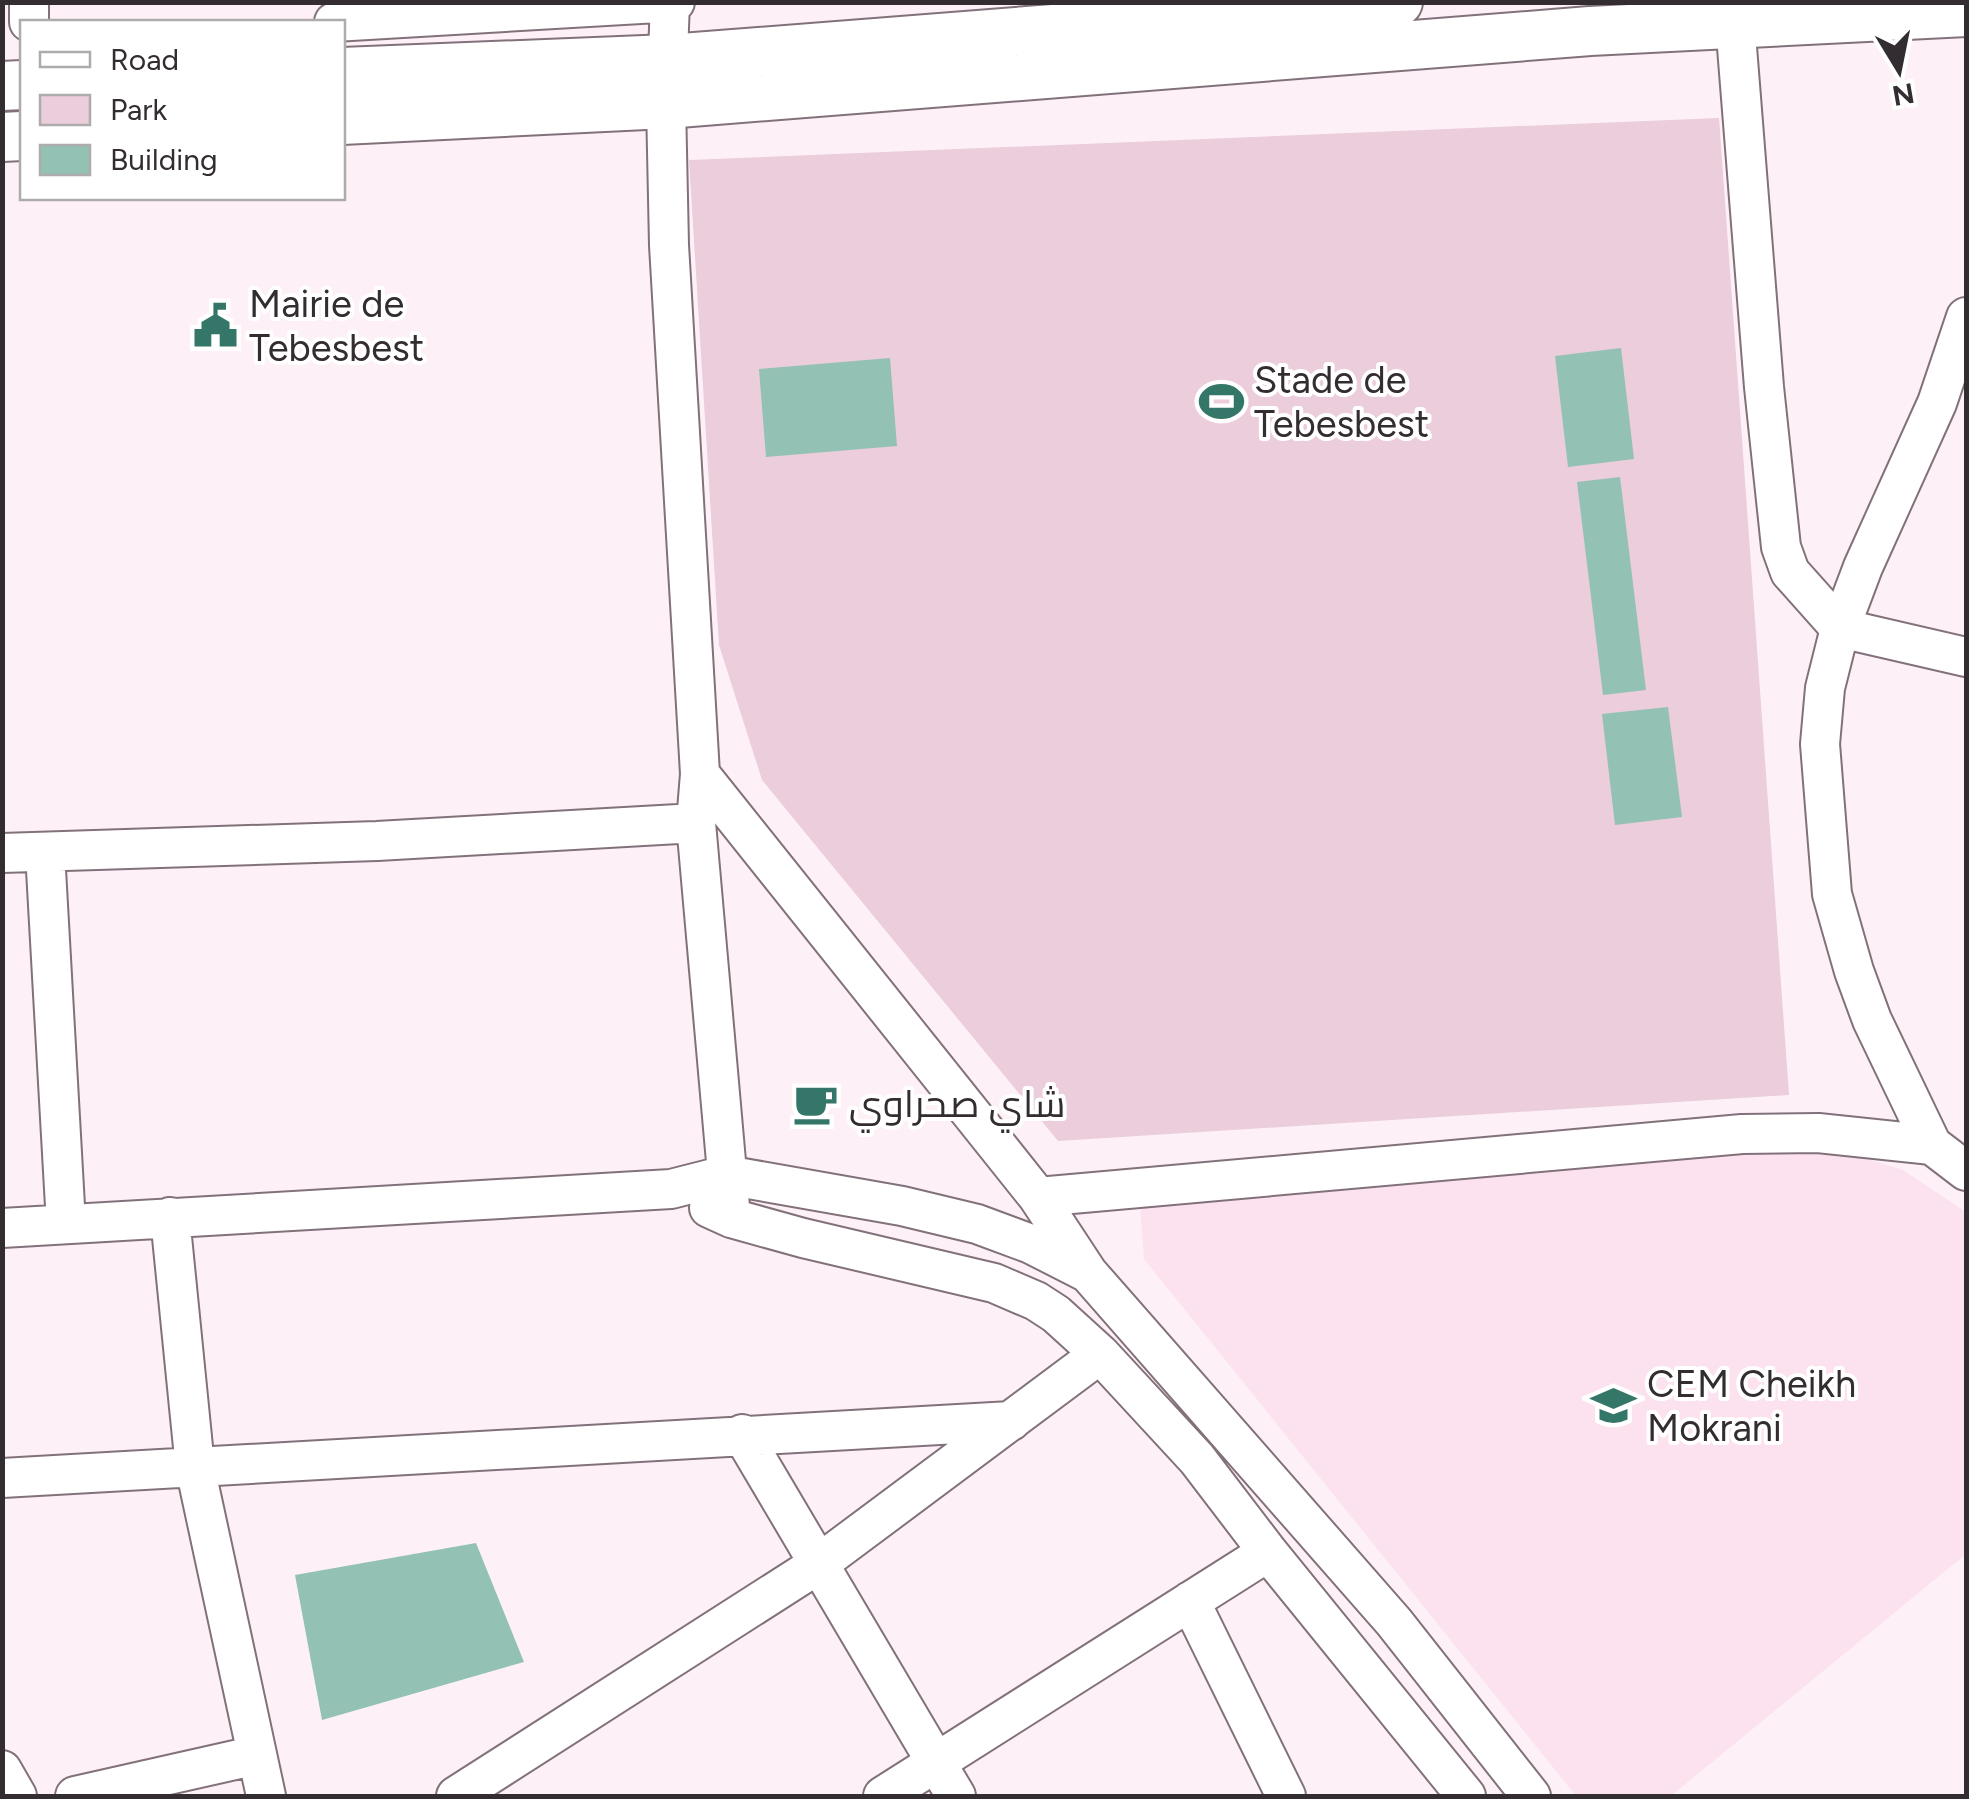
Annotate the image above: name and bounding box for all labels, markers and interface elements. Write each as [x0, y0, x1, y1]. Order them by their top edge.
legend [20, 20, 345, 200]
north arrow [1849, 20, 1949, 120]
text: Road [110, 41, 179, 78]
text: N [1890, 76, 1917, 113]
text: Park [110, 91, 168, 128]
text: Building [110, 141, 218, 178]
place label: Mairie de Tebesbest [249, 281, 424, 371]
public building icon: Mairie de Tebesbest [192, 302, 240, 350]
place label: Stade de Tebesbest [1254, 357, 1429, 447]
sports icon: Stade de Tebesbest [1197, 378, 1245, 426]
cafe icon: شاي صحراوي [792, 1080, 840, 1128]
place label: شاي صحراوي [849, 1081, 1066, 1133]
place label: CEM Cheikh Mokrani [1647, 1361, 1856, 1451]
school or university icon: CEM Cheikh Mokrani [1590, 1382, 1638, 1430]

